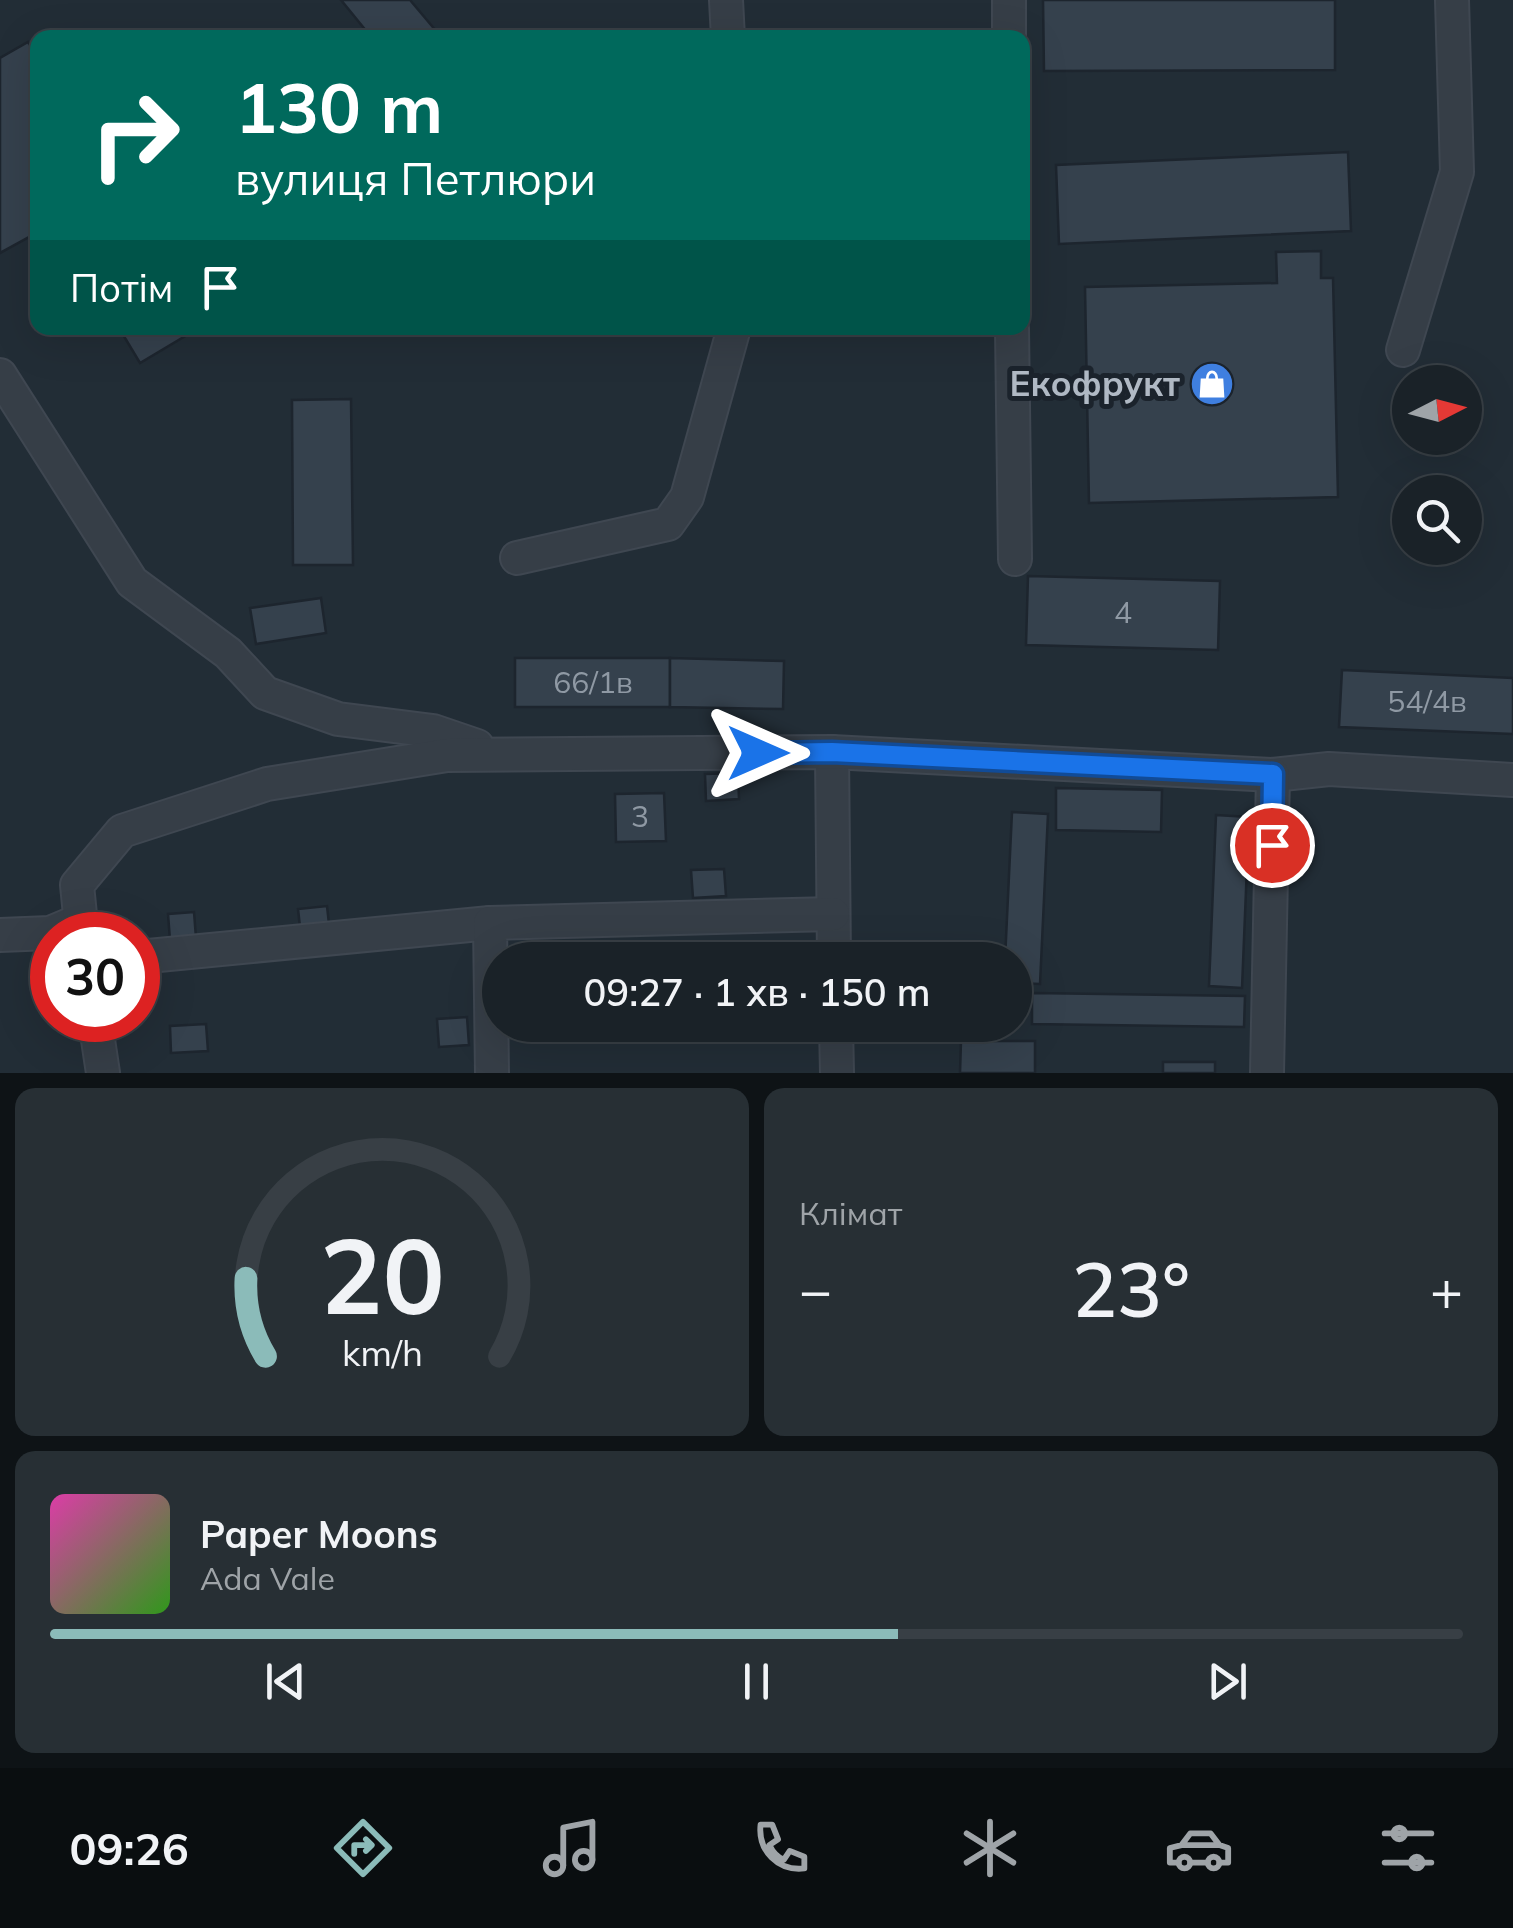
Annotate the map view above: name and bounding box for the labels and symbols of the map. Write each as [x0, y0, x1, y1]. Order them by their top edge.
place label: Екофрукт [1010, 361, 1180, 405]
shop icon: Екофрукт [1189, 361, 1235, 407]
north arrow [1392, 365, 1482, 455]
house number: 4 [1114, 593, 1132, 631]
house number: 66/1в [553, 663, 633, 701]
house number: 54/4в [1387, 682, 1467, 720]
position arrow [706, 701, 810, 805]
house number: 3 [631, 797, 649, 835]
pin [1230, 803, 1315, 888]
speed limit sign: 30 [30, 912, 160, 1042]

